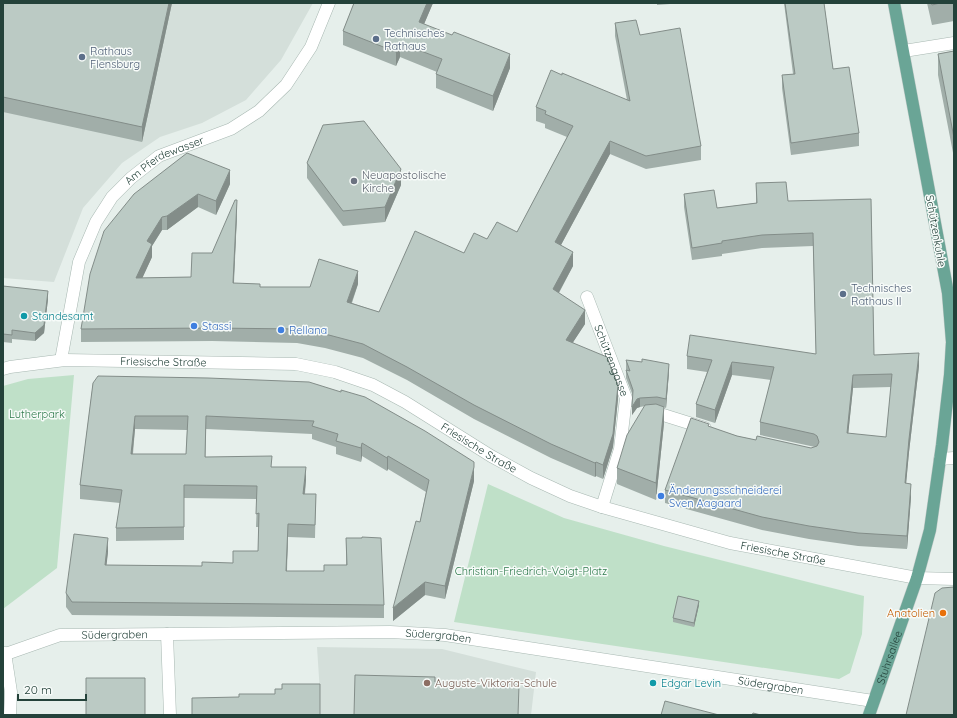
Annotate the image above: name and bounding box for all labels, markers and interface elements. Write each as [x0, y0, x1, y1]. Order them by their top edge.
place label: Technisches Rathaus [384, 26, 445, 53]
marker: Technisches Rathaus [371, 34, 381, 44]
place label: Rathaus Flensburg [90, 44, 140, 71]
marker: Rathaus Flensburg [77, 52, 87, 62]
street label: Am Pferdewasser [122, 133, 207, 187]
place label: Neuapostolische Kirche [362, 168, 446, 195]
marker: Neuapostolische Kirche [349, 176, 359, 186]
street label: Schützenkuhle [923, 194, 949, 268]
place label: Technisches Rathaus II [851, 281, 912, 308]
marker: Technisches Rathaus II [838, 289, 848, 299]
place label: Standesamt [32, 309, 94, 323]
marker: Standesamt [19, 311, 29, 321]
place label: Stassi [202, 319, 231, 333]
marker: Stassi [189, 321, 199, 331]
street label: Schützengasse [591, 322, 632, 398]
place label: Rellana [289, 323, 327, 337]
marker: Rellana [276, 325, 286, 335]
street label: Friesische Straße [120, 354, 207, 369]
park label: Lutherpark [9, 407, 65, 421]
street label: Friesische Straße [438, 419, 520, 476]
place label: Änderungsschneiderei Sven Aagaard [669, 483, 782, 510]
marker: Änderungsschneiderei Sven Aagaard [656, 491, 666, 501]
street label: Friesische Straße [739, 538, 827, 568]
park label: Christian-Friedrich-Voigt-Platz [455, 564, 607, 578]
place label: Anatolien [887, 606, 935, 620]
marker: Anatolien [938, 608, 948, 618]
street label: Südergraben [405, 626, 472, 646]
street label: Südergraben [81, 627, 148, 642]
street label: Stuhrsallee [873, 629, 905, 686]
street label: Südergraben [737, 673, 804, 697]
scale bar [18, 676, 86, 702]
place label: Auguste-Viktoria-Schule [435, 676, 557, 690]
place label: Edgar Levin [661, 676, 721, 690]
marker: Auguste-Viktoria-Schule [422, 678, 432, 688]
marker: Edgar Levin [648, 678, 658, 688]
text: 20 m [24, 682, 52, 697]

